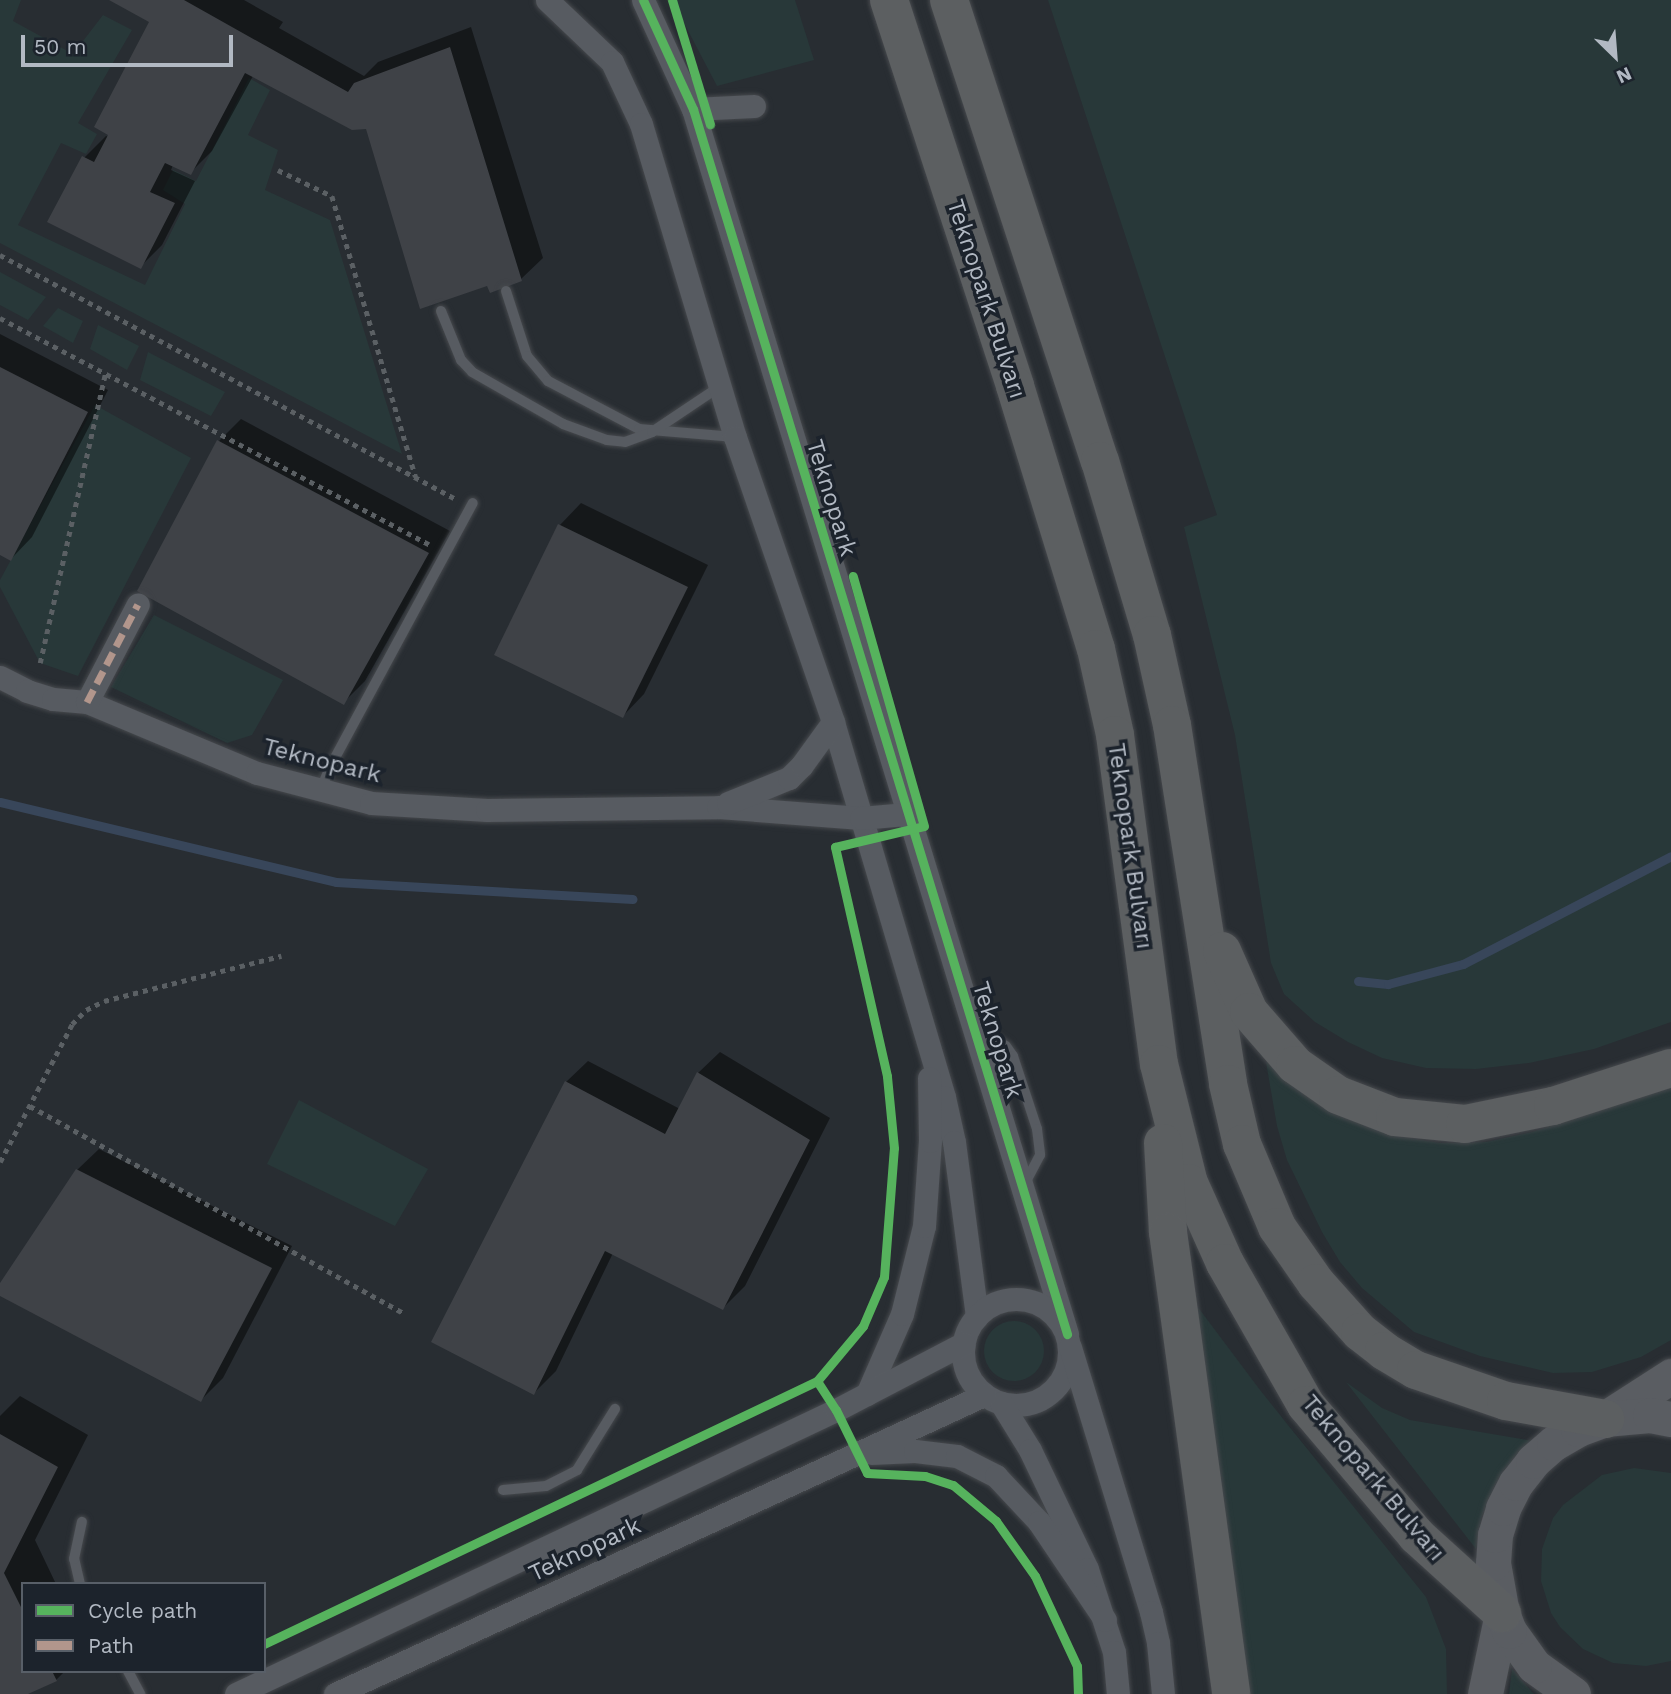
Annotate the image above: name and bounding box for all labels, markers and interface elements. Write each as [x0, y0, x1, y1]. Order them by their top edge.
scale bar [24, 21, 236, 65]
north arrow [1580, 21, 1650, 91]
text: 50 m [34, 34, 86, 59]
text: N [1613, 62, 1635, 89]
street label: Teknopark Bulvarı [940, 196, 1032, 402]
street label: Teknopark [800, 436, 862, 560]
street label: Teknopark [260, 732, 384, 790]
street label: Teknopark Bulvarı [1101, 741, 1159, 951]
street label: Teknopark [966, 978, 1028, 1102]
street label: Teknopark Bulvarı [1295, 1389, 1451, 1567]
street label: Teknopark [524, 1511, 646, 1589]
legend [21, 1582, 266, 1673]
text: Cycle path [88, 1598, 197, 1623]
text: Path [88, 1633, 134, 1658]

